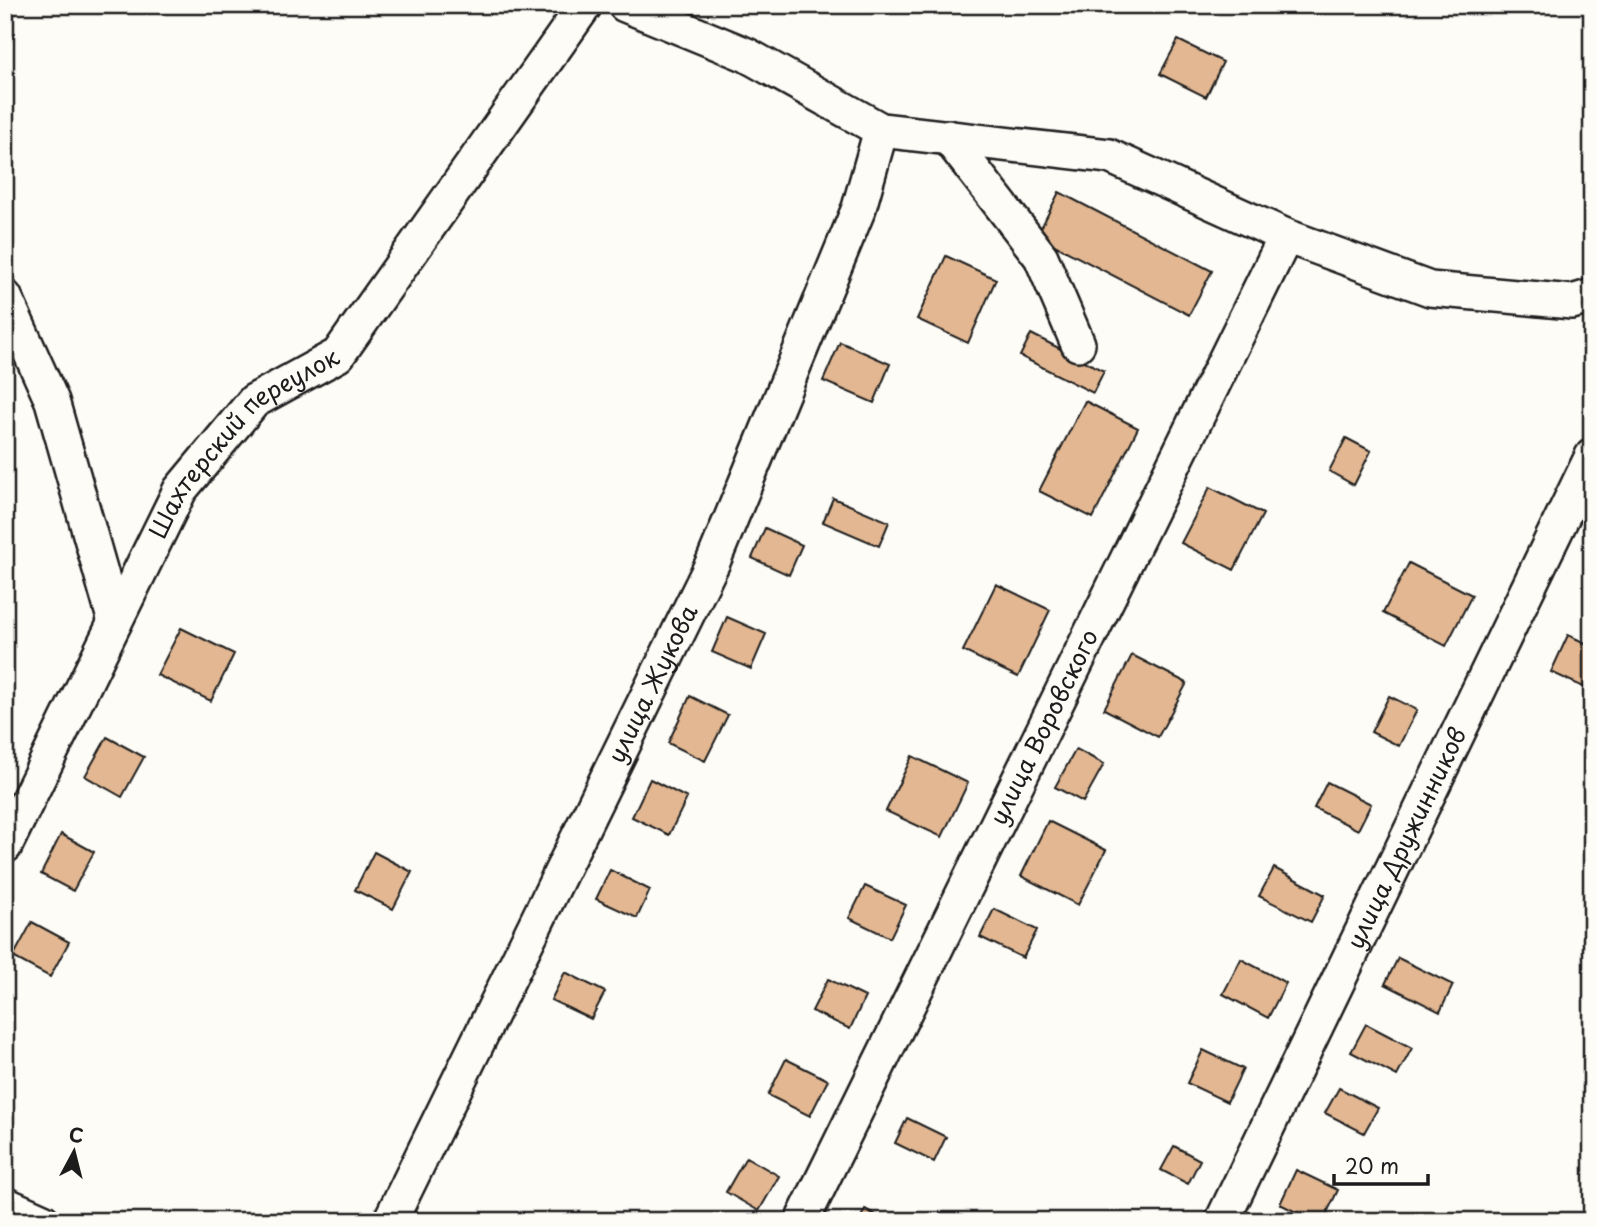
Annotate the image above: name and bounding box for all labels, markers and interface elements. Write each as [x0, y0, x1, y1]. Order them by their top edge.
street label: Шахтерский переулок [139, 337, 346, 544]
street label: улица Жукова [597, 598, 705, 768]
street label: улица Воровского [979, 622, 1106, 831]
street label: улица Дружинников [1336, 720, 1474, 955]
north arrow [38, 1118, 108, 1188]
text: С [67, 1119, 85, 1149]
scale bar [1334, 1142, 1429, 1186]
text: 20 m [1345, 1149, 1399, 1181]

